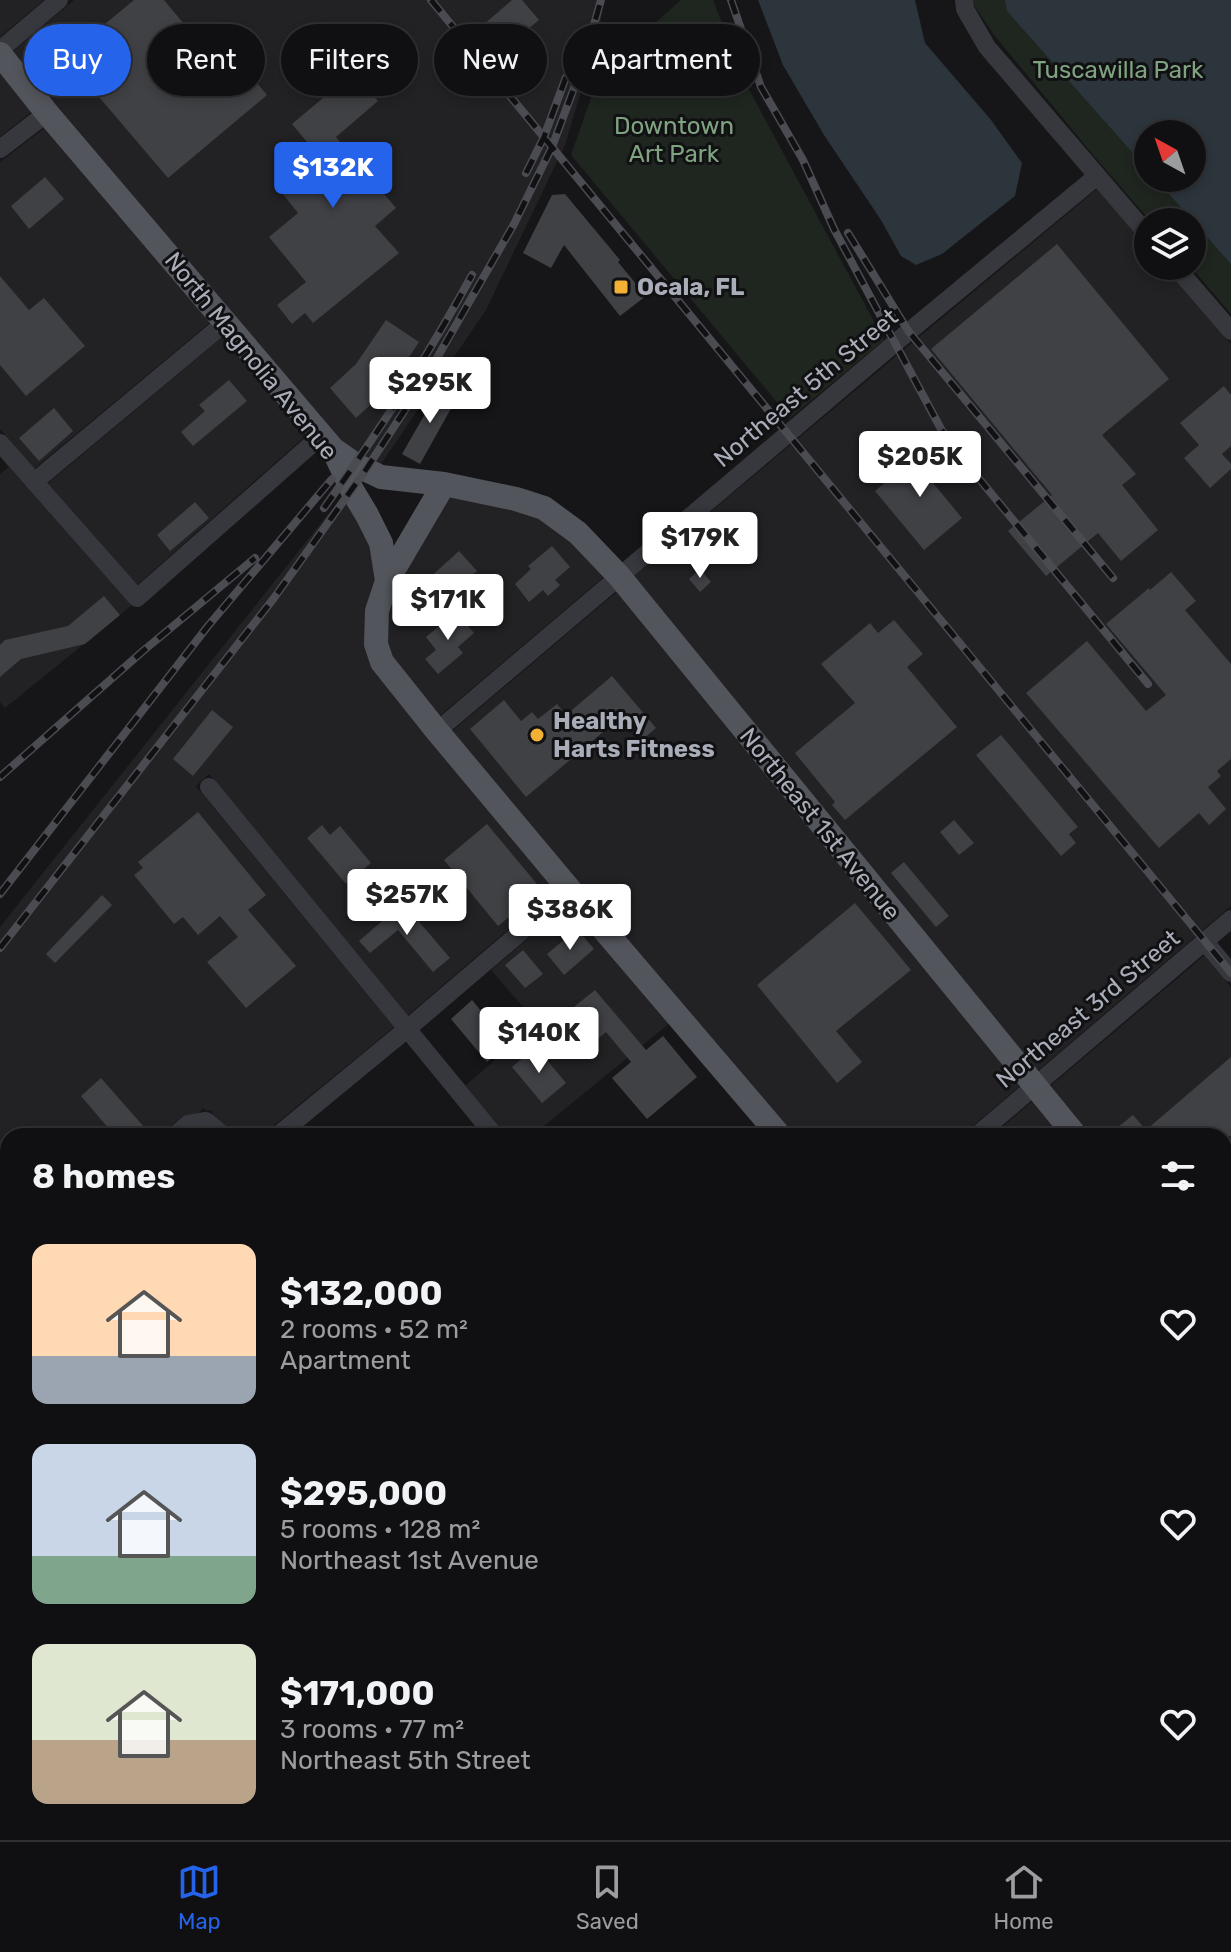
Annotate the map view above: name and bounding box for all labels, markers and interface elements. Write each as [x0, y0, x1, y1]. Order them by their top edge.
chip: Buy [24, 24, 131, 96]
chip: Rent [147, 24, 265, 96]
chip: Filters [281, 24, 418, 96]
chip: New [434, 24, 547, 96]
chip: Apartment [563, 24, 760, 96]
park label: Tuscawilla Park [1033, 56, 1204, 84]
park label: Downtown Art Park [614, 112, 734, 168]
north arrow [1134, 120, 1206, 192]
map controls [1134, 120, 1206, 280]
pin: $132K [277, 142, 389, 210]
text: $132K [292, 152, 374, 183]
button: layers [1134, 208, 1206, 280]
street label: North Magnolia Avenue [159, 247, 343, 465]
place label: Ocala, FL [637, 273, 744, 301]
marker: Ocala, FL [612, 278, 630, 296]
street label: Northeast 5th Street [708, 303, 904, 473]
pin: $295K [374, 357, 486, 425]
text: $295K [388, 367, 472, 398]
pin: $205K [864, 431, 976, 499]
text: $205K [877, 441, 963, 472]
pin: $179K [644, 512, 756, 580]
text: $179K [660, 522, 740, 553]
pin: $171K [392, 574, 504, 642]
text: $171K [410, 584, 486, 615]
place label: Healthy Harts Fitness [553, 707, 715, 763]
street label: Northeast 1st Avenue [734, 722, 906, 926]
marker: Healthy Harts Fitness [528, 726, 546, 744]
pin: $257K [351, 869, 463, 937]
text: $257K [365, 879, 449, 910]
pin: $386K [514, 884, 626, 952]
text: $386K [527, 894, 613, 925]
street label: Northeast 3rd Street [991, 924, 1185, 1094]
pin: $140K [483, 1007, 595, 1075]
text: $140K [498, 1017, 580, 1048]
icon: filters [1156, 1154, 1200, 1198]
text: 8 homes [32, 1156, 175, 1197]
text: $132,000 [280, 1273, 443, 1314]
icon: home [96, 1276, 192, 1372]
icon: heart [1156, 1302, 1200, 1346]
text: 2 rooms · 52 m² [280, 1314, 468, 1345]
text: Apartment [280, 1345, 411, 1376]
text: $295,000 [280, 1473, 447, 1514]
icon: home [96, 1476, 192, 1572]
icon: heart [1156, 1502, 1200, 1546]
text: 5 rooms · 128 m² [280, 1514, 480, 1545]
text: Northeast 1st Avenue [280, 1545, 539, 1576]
text: $171,000 [280, 1673, 435, 1714]
icon: home [96, 1676, 192, 1772]
icon: heart [1156, 1702, 1200, 1746]
text: 3 rooms · 77 m² [280, 1714, 464, 1745]
text: Northeast 5th Street [280, 1745, 531, 1776]
tab: Map [177, 1860, 221, 1935]
tab: Saved [576, 1860, 639, 1935]
tab: Home [993, 1860, 1054, 1935]

